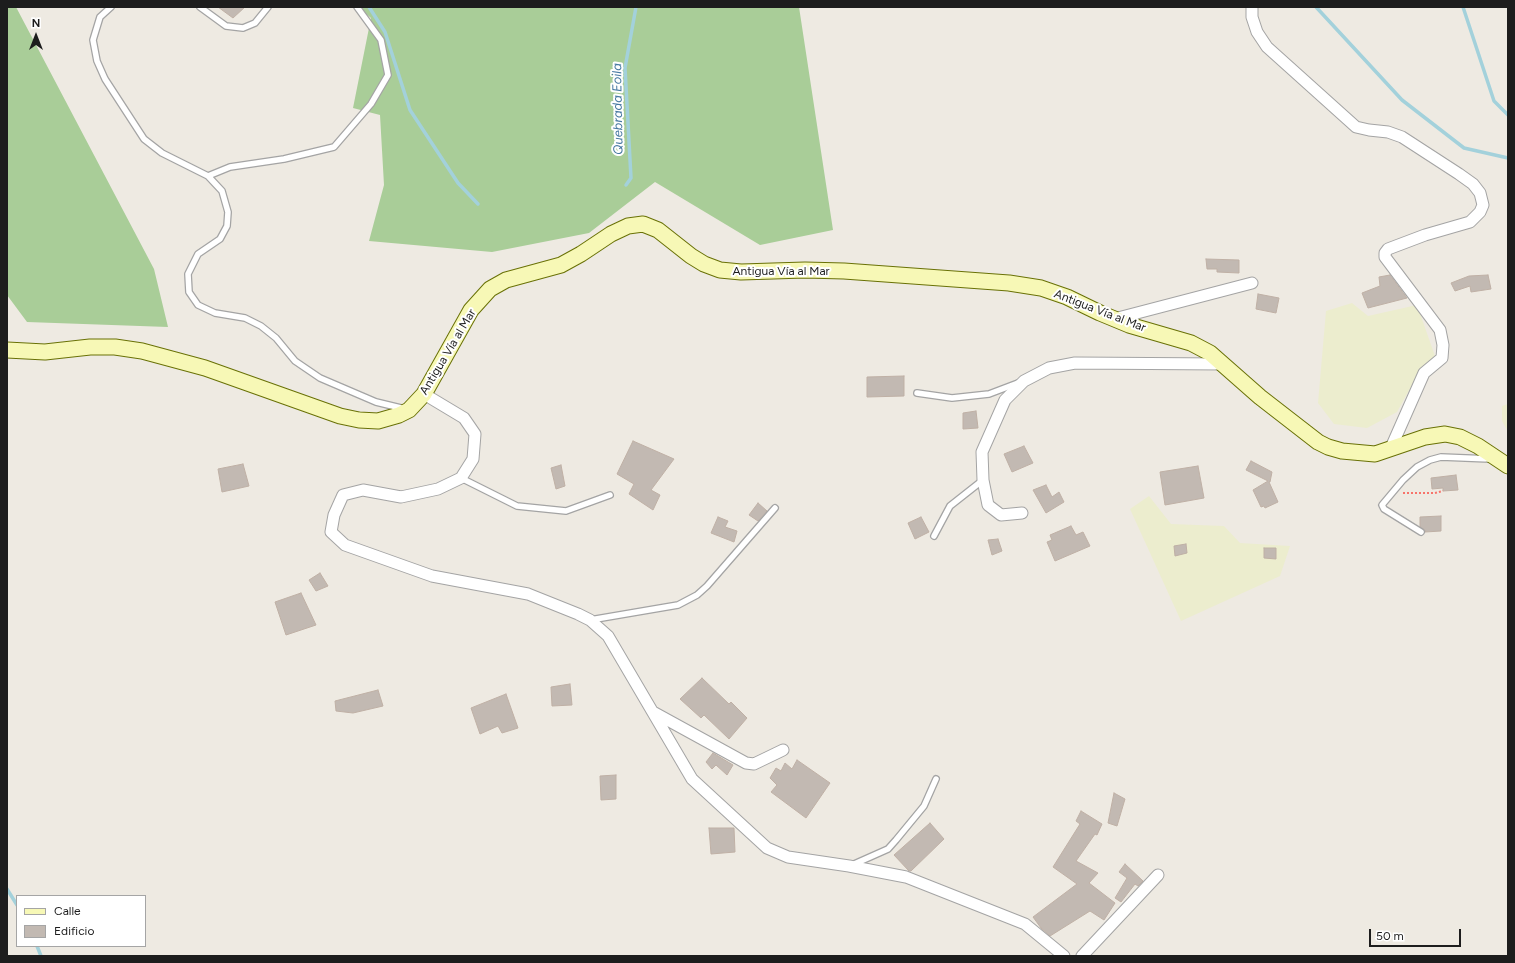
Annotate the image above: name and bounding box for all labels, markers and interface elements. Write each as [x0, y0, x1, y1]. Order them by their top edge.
north arrow [16, 16, 56, 56]
text: N [32, 17, 40, 30]
water label: Quebrada Eoila [609, 63, 627, 155]
street label: Antigua Vía al Mar [732, 264, 830, 278]
street label: Antigua Vía al Mar [1052, 287, 1148, 335]
street label: Antigua Vía al Mar [417, 307, 479, 397]
legend [16, 895, 146, 947]
text: Calle [54, 904, 81, 918]
scale bar [1371, 921, 1463, 947]
text: Edificio [54, 924, 94, 938]
text: 50 m [1376, 929, 1404, 943]

